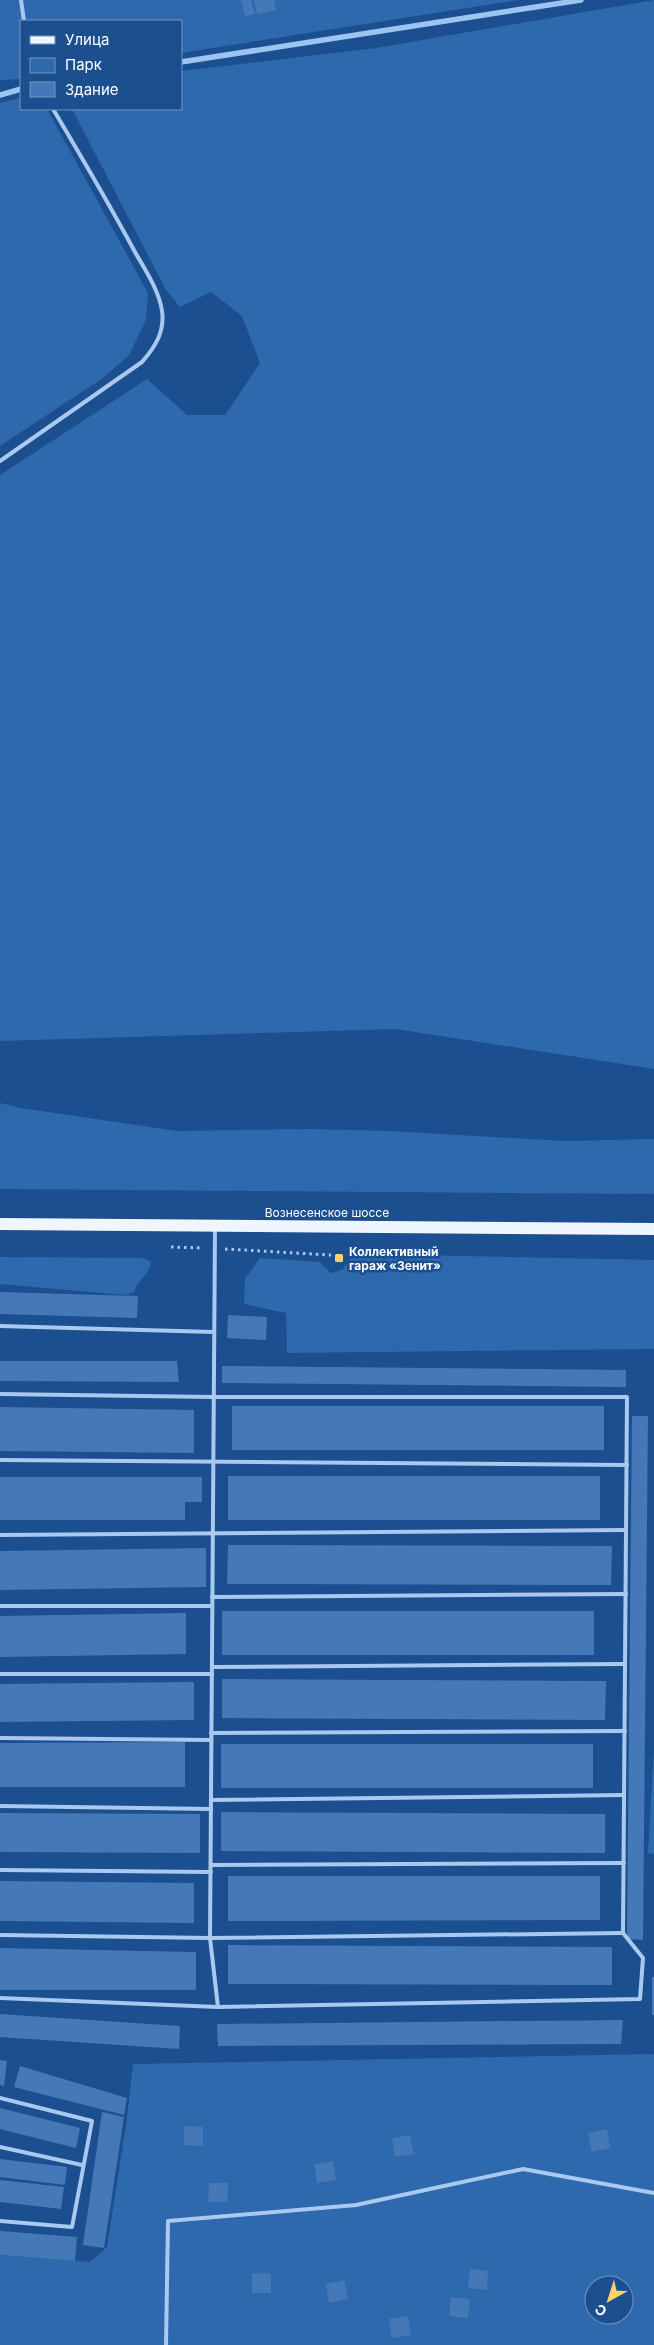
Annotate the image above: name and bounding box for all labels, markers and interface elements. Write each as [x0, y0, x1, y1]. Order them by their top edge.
legend [20, 20, 182, 110]
text: Улица [65, 30, 109, 49]
text: Парк [65, 55, 102, 74]
text: Здание [65, 80, 119, 99]
street label: Вознесенское шоссе [265, 1205, 389, 1220]
place label: Коллективный гараж «Зенит» [349, 1244, 441, 1273]
marker: Коллективный гараж «Зенит» [333, 1252, 345, 1264]
north arrow [584, 2275, 634, 2325]
text: С [591, 2301, 610, 2320]

